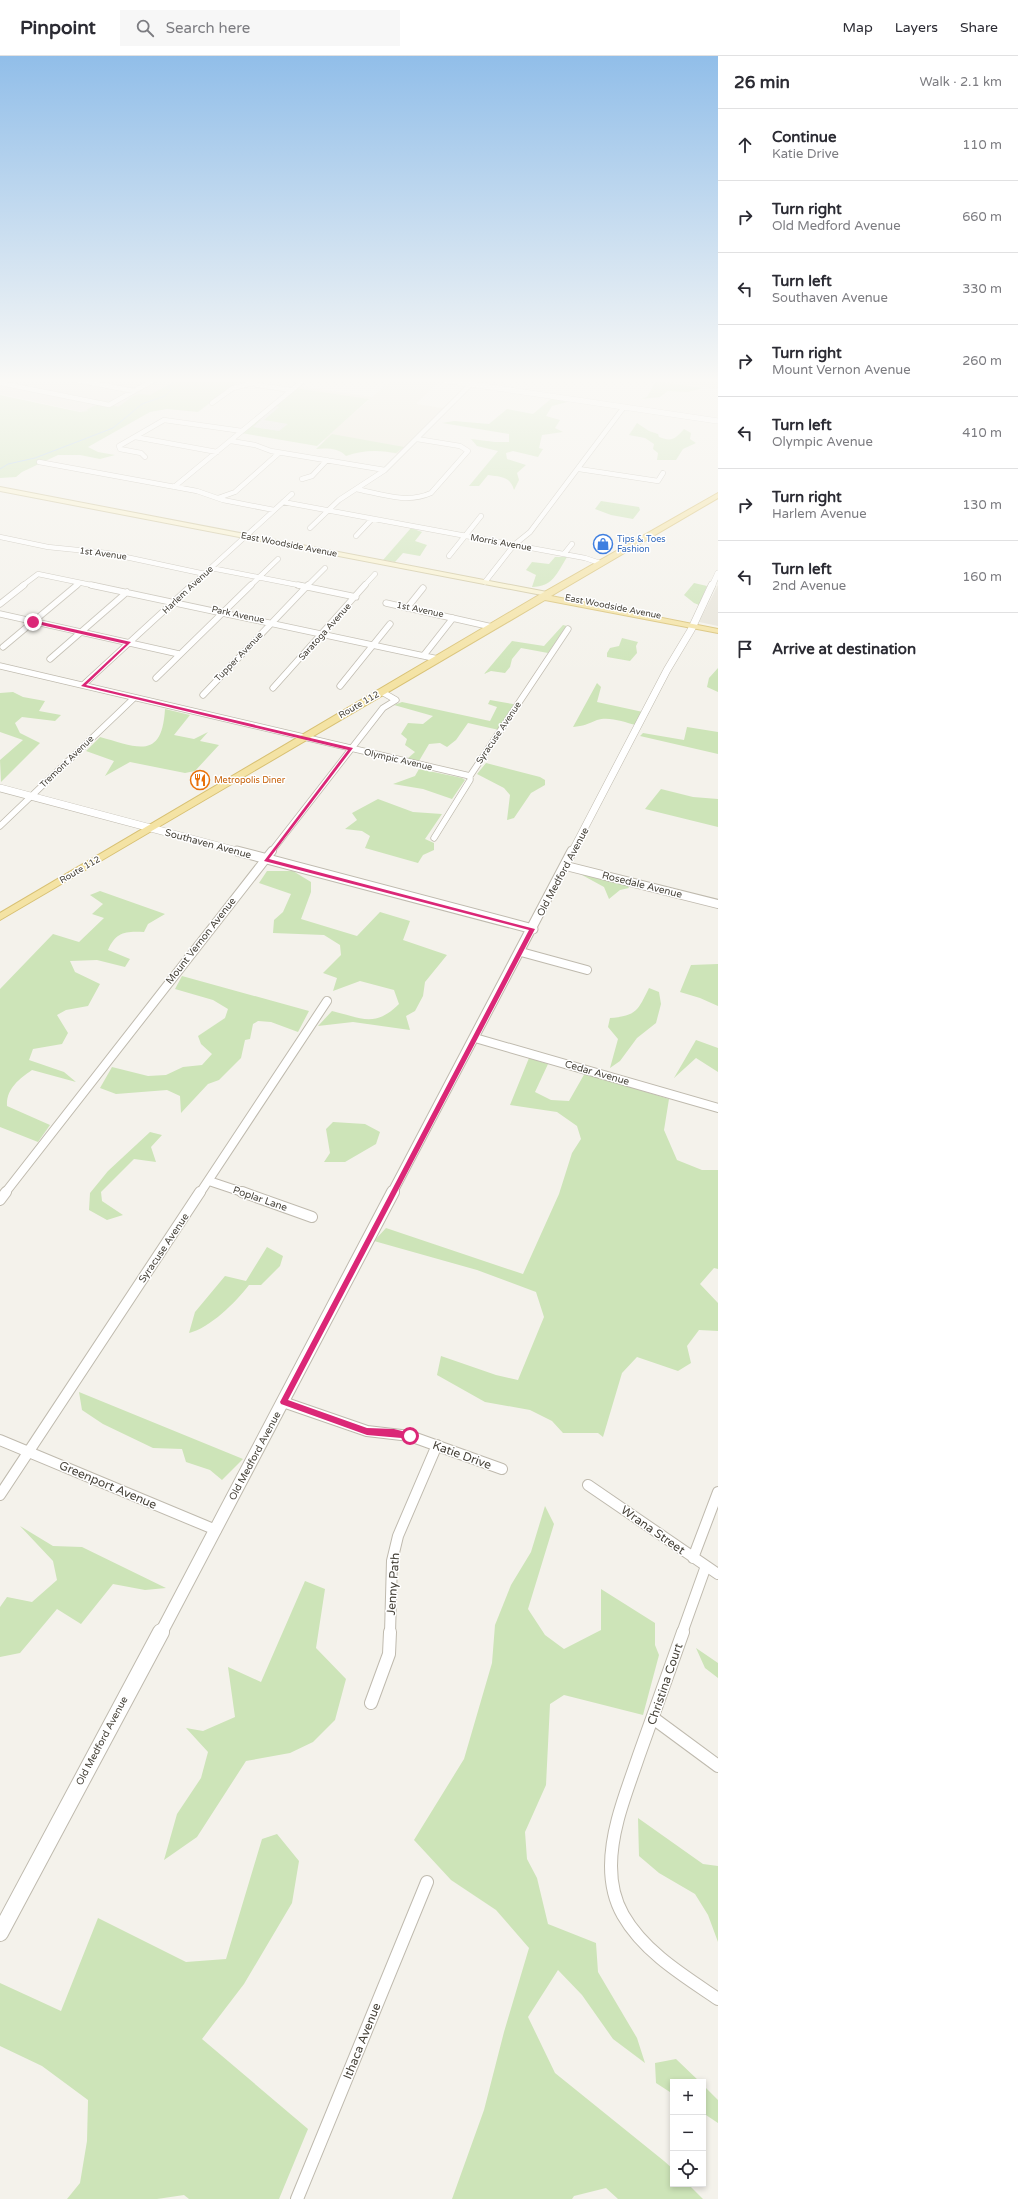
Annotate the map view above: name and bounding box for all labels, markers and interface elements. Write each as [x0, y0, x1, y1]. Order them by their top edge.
search box [120, 10, 400, 46]
text: Pinpoint [20, 17, 96, 39]
icon: search [134, 17, 156, 39]
text: Search here [166, 19, 250, 37]
text: Map [843, 19, 873, 36]
text: Layers [895, 19, 938, 36]
text: Share [960, 19, 998, 36]
text: 26 min [734, 72, 790, 93]
text: Walk · 2.1 km [920, 74, 1002, 90]
text: Continue [772, 128, 836, 146]
icon: ahead [734, 134, 756, 156]
text: 110 m [962, 137, 1002, 153]
text: Katie Drive [772, 146, 839, 162]
text: Turn right [772, 200, 842, 218]
icon: right [734, 206, 756, 228]
text: 660 m [962, 209, 1002, 225]
text: Old Medford Avenue [772, 218, 901, 234]
text: Turn left [772, 272, 832, 290]
icon: left [734, 278, 756, 300]
text: 330 m [962, 281, 1002, 297]
text: Southaven Avenue [772, 290, 888, 306]
text: Turn right [772, 344, 842, 362]
icon: right [734, 350, 756, 372]
text: 260 m [962, 353, 1002, 369]
text: Mount Vernon Avenue [772, 362, 911, 378]
text: Turn left [772, 416, 832, 434]
icon: left [734, 422, 756, 444]
text: 410 m [962, 425, 1002, 441]
text: Olympic Avenue [772, 434, 873, 450]
text: Turn right [772, 488, 842, 506]
icon: right [734, 494, 756, 516]
text: 130 m [962, 497, 1002, 513]
text: Harlem Avenue [772, 506, 867, 522]
street label: East Woodside Avenue [240, 530, 338, 560]
street label: Morris Avenue [469, 532, 533, 554]
shop icon: Tips & Toes Fashion [592, 533, 614, 555]
place label: Tips & Toes Fashion [617, 534, 666, 555]
street label: 1st Avenue [78, 545, 128, 563]
text: Turn left [772, 560, 832, 578]
street label: Harlem Avenue [160, 564, 216, 616]
icon: left [734, 566, 756, 588]
text: 160 m [962, 569, 1002, 585]
text: 2nd Avenue [772, 578, 846, 594]
street label: East Woodside Avenue [564, 592, 662, 622]
street label: 1st Avenue [395, 600, 445, 620]
street label: Saratoga Avenue [296, 601, 354, 663]
street label: Park Avenue [211, 604, 265, 626]
route end [24, 613, 42, 631]
street label: Tupper Avenue [213, 630, 265, 684]
icon: arrive [734, 638, 756, 660]
text: Arrive at destination [772, 640, 916, 658]
street label: Route 112 [337, 689, 381, 721]
street label: Syracuse Avenue [474, 700, 524, 766]
street label: Tremont Avenue [38, 734, 96, 790]
street label: Olympic Avenue [363, 747, 433, 773]
restaurant icon: Metropolis Diner [189, 769, 211, 791]
place label: Metropolis Diner [214, 775, 286, 786]
street label: Old Medford Avenue [534, 825, 592, 918]
street label: Southaven Avenue [163, 827, 253, 861]
street label: Route 112 [58, 854, 102, 886]
street label: Rosedale Avenue [601, 869, 684, 901]
street label: Mount Vernon Avenue [163, 895, 239, 987]
street label: Cedar Avenue [563, 1058, 631, 1088]
street label: Poplar Lane [231, 1184, 289, 1214]
street label: Syracuse Avenue [136, 1211, 192, 1285]
street label: Old Medford Avenue [226, 1409, 284, 1502]
route start [401, 1427, 419, 1445]
street label: Katie Drive [431, 1438, 494, 1472]
street label: Greenport Avenue [57, 1458, 159, 1512]
street label: Wrana Street [618, 1503, 688, 1557]
street label: Jenny Path [384, 1552, 402, 1616]
street label: Christina Court [644, 1641, 686, 1727]
street label: Old Medford Avenue [73, 1694, 131, 1787]
street label: Ithaca Avenue [340, 2001, 384, 2081]
map controls [670, 2079, 706, 2187]
button: + [670, 2079, 706, 2115]
button: − [670, 2115, 706, 2151]
button: locate [670, 2151, 706, 2187]

